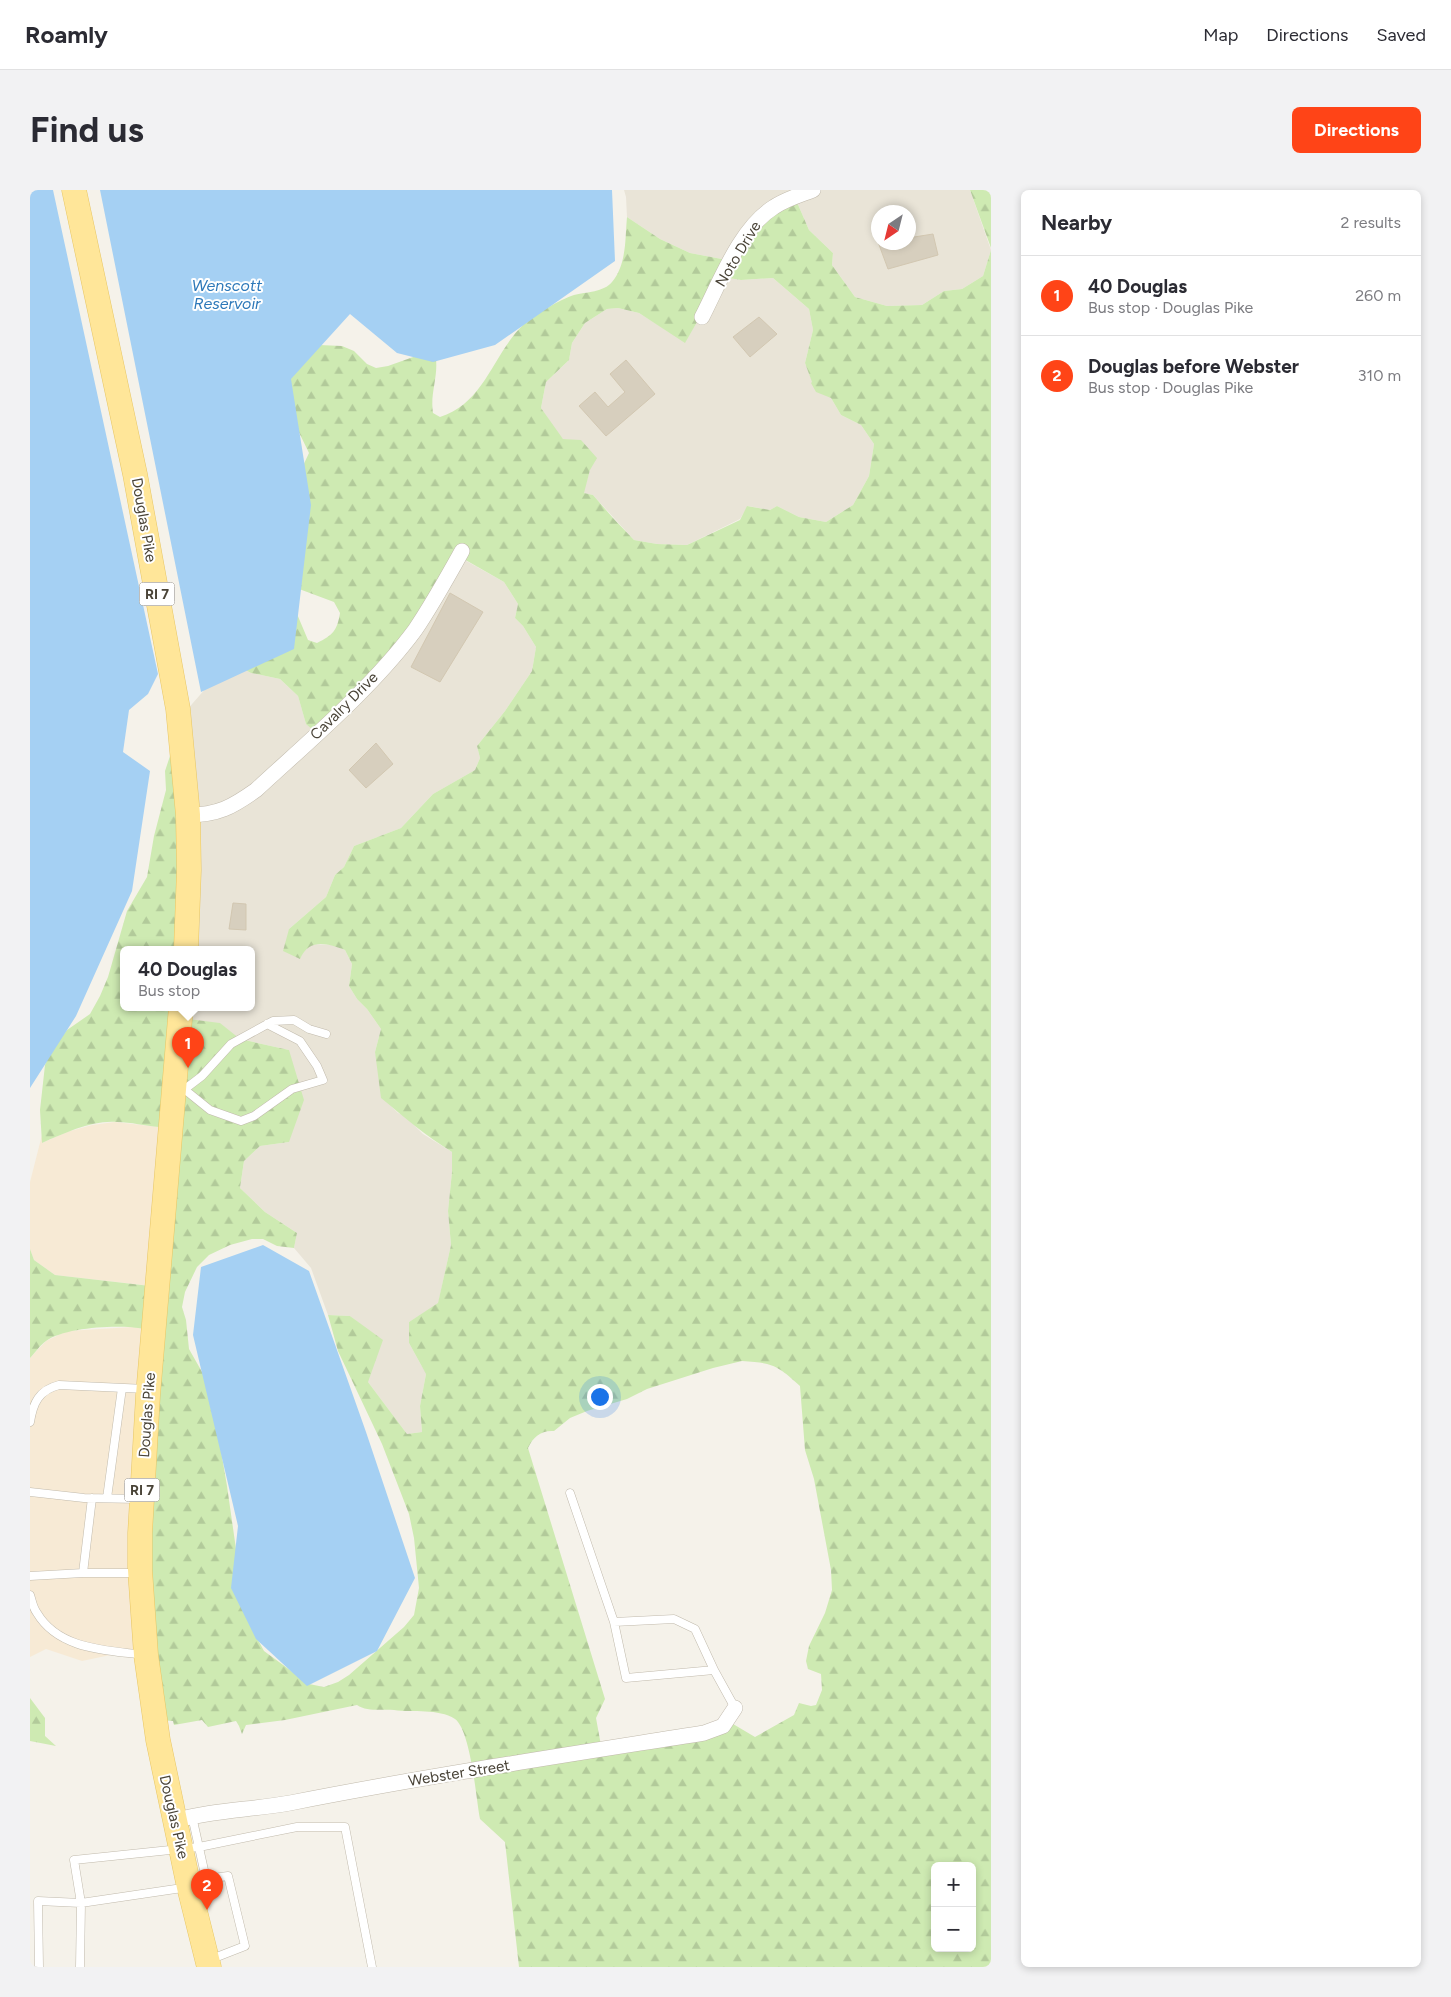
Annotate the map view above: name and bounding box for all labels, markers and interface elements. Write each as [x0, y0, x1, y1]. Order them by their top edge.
text: Roamly [25, 20, 108, 49]
text: Map [1203, 24, 1238, 46]
text: Directions [1266, 24, 1348, 46]
text: Saved [1376, 24, 1426, 46]
button: Directions [1292, 107, 1421, 153]
text: Find us [30, 109, 144, 151]
north arrow [871, 205, 916, 250]
text: Nearby [1041, 210, 1112, 235]
text: 2 results [1341, 213, 1401, 232]
street label: Noto Drive [711, 218, 765, 290]
text: 40 Douglas [1088, 275, 1187, 298]
water label: Wenscott Reservoir [192, 276, 263, 313]
text: 1 [1054, 286, 1060, 305]
text: 260 m [1355, 286, 1401, 305]
text: Bus stop · Douglas Pike [1088, 298, 1253, 317]
text: Douglas before Webster [1088, 355, 1299, 378]
text: 2 [1052, 366, 1062, 385]
text: 310 m [1358, 366, 1401, 385]
text: Bus stop · Douglas Pike [1088, 378, 1253, 397]
street label: Douglas Pike [128, 476, 160, 564]
road number: RI 7 [140, 582, 174, 606]
street label: Cavalry Drive [306, 668, 382, 744]
popup [120, 946, 255, 1011]
text: 40 Douglas [138, 958, 237, 981]
text: Bus stop [138, 981, 200, 1000]
pin: 1 [172, 1027, 204, 1068]
street label: Douglas Pike [135, 1372, 159, 1458]
your location [587, 1384, 613, 1410]
road number: RI 7 [124, 1478, 160, 1502]
street label: Webster Street [407, 1756, 511, 1790]
street label: Douglas Pike [156, 1773, 192, 1861]
map controls [931, 1862, 976, 1952]
button: + [931, 1862, 976, 1907]
pin: 2 [191, 1869, 223, 1910]
button: − [931, 1907, 976, 1952]

